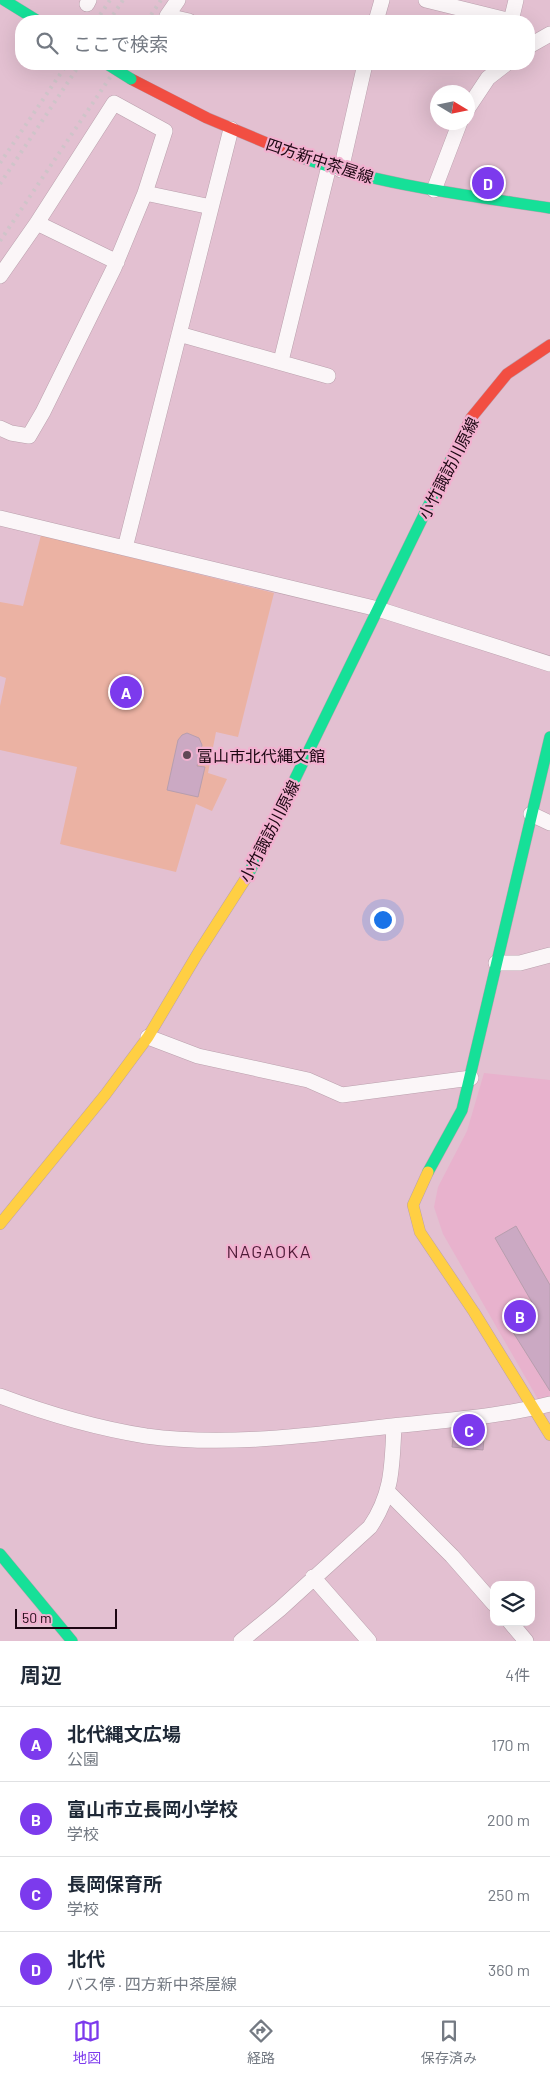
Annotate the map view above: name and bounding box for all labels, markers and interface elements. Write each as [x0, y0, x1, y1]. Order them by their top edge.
search box [15, 15, 535, 70]
icon: search [33, 29, 61, 57]
text: ここで検索 [73, 32, 168, 55]
north arrow [430, 85, 475, 130]
street label: 四方新中茶屋線 [264, 134, 376, 186]
pin: D [472, 164, 504, 202]
street label: 小竹諏訪川原線 [414, 414, 482, 522]
pin: A [110, 673, 142, 711]
place label: 富山市北代縄文館 [197, 746, 325, 765]
marker: 富山市北代縄文館 [181, 749, 193, 761]
street label: 小竹諏訪川原線 [235, 777, 303, 885]
your location [370, 907, 396, 933]
district label: NAGAOKA [226, 1240, 312, 1262]
pin: B [504, 1297, 536, 1335]
pin: C [453, 1411, 485, 1449]
map controls [490, 1581, 535, 1626]
button: layers [490, 1581, 535, 1626]
scale bar [15, 1606, 118, 1629]
text: 50 m [22, 1609, 51, 1626]
text: 周辺 [20, 1662, 62, 1687]
text: 4件 [505, 1665, 530, 1684]
text: 北代縄文広場 [67, 1722, 181, 1745]
text: A [31, 1735, 41, 1754]
text: 170 m [491, 1735, 530, 1754]
text: 公園 [67, 1749, 99, 1768]
text: 富山市立長岡小学校 [67, 1797, 238, 1820]
text: B [31, 1810, 41, 1829]
text: 200 m [487, 1810, 530, 1829]
text: 学校 [67, 1824, 99, 1843]
text: 長岡保育所 [67, 1872, 162, 1895]
text: C [31, 1885, 41, 1904]
text: 250 m [488, 1885, 530, 1904]
text: 学校 [67, 1899, 99, 1918]
text: 北代 [67, 1947, 105, 1970]
text: D [31, 1960, 41, 1979]
text: 360 m [488, 1960, 530, 1979]
text: バス停 · 四方新中茶屋線 [67, 1974, 237, 1993]
tab: 地図 [73, 2017, 101, 2067]
tab: 経路 [247, 2017, 275, 2067]
tab: 保存済み [421, 2017, 477, 2067]

